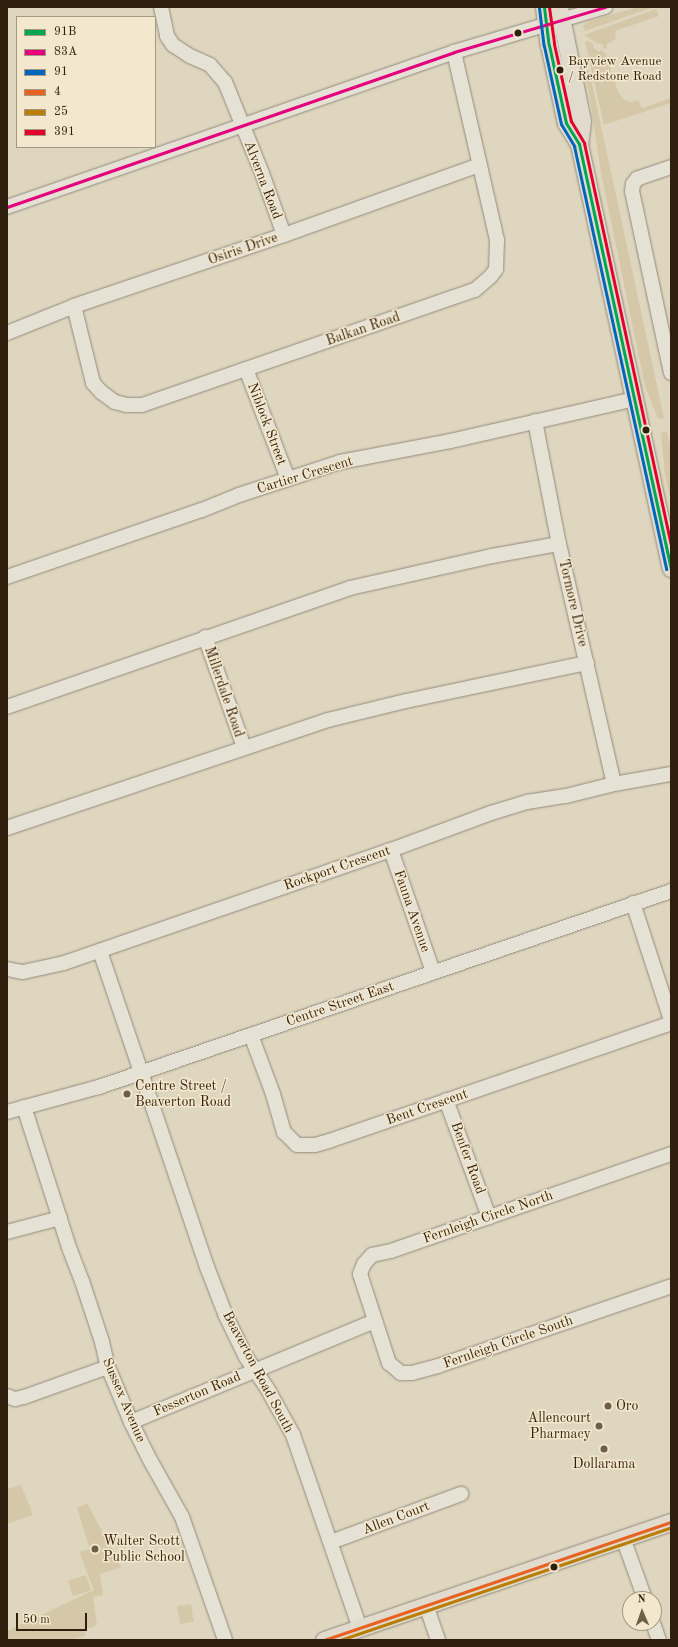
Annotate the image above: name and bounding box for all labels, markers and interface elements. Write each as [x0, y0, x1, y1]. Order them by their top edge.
legend [16, 16, 156, 148]
text: 91B [54, 26, 76, 38]
unlabelled marker [513, 28, 523, 38]
text: 83A [54, 46, 77, 58]
place label: Bayview Avenue / Redstone Road [568, 55, 662, 86]
marker: Bayview Avenue / Redstone Road [555, 65, 565, 75]
text: 91 [54, 66, 68, 78]
text: 4 [54, 86, 61, 98]
text: 25 [54, 106, 68, 118]
text: 391 [54, 126, 75, 138]
street label: Alverna Road [240, 138, 286, 222]
street label: Osiris Drive [206, 229, 280, 269]
street label: Balkan Road [324, 308, 402, 350]
street label: Niblock Street [244, 380, 290, 468]
unlabelled marker [641, 425, 651, 435]
street label: Cartier Crescent [255, 452, 355, 498]
street label: Tormore Drive [555, 557, 591, 649]
street label: Millerdale Road [201, 644, 247, 740]
street label: Rockport Crescent [281, 842, 393, 894]
street label: Fauna Avenue [390, 868, 434, 954]
street label: Centre Street East [284, 978, 396, 1030]
place label: Centre Street / Beaverton Road [135, 1078, 231, 1110]
street label: Bent Crescent [384, 1085, 470, 1129]
marker: Centre Street / Beaverton Road [122, 1089, 132, 1099]
street label: Benfer Road [447, 1120, 489, 1196]
street label: Fernleigh Circle North [421, 1187, 555, 1247]
street label: Beaverton Road South [219, 1308, 297, 1436]
street label: Fernleigh Circle South [441, 1312, 575, 1372]
street label: Sussex Avenue [99, 1355, 149, 1445]
street label: Fesserton Road [151, 1368, 243, 1420]
place label: Oro [616, 1398, 638, 1414]
marker: Oro [603, 1401, 613, 1411]
place label: Allencourt Pharmacy [528, 1410, 591, 1442]
marker: Allencourt Pharmacy [594, 1421, 604, 1431]
marker: Dollarama [599, 1444, 609, 1454]
place label: Dollarama [572, 1456, 636, 1472]
street label: Allen Court [360, 1498, 432, 1538]
place label: Walter Scott Public School [103, 1533, 185, 1566]
marker: Walter Scott Public School [90, 1544, 100, 1554]
unlabelled marker [549, 1562, 559, 1572]
north arrow [622, 1591, 662, 1631]
text: N [637, 1594, 646, 1605]
scale bar [18, 1605, 89, 1631]
text: 50 m [23, 1614, 50, 1626]

